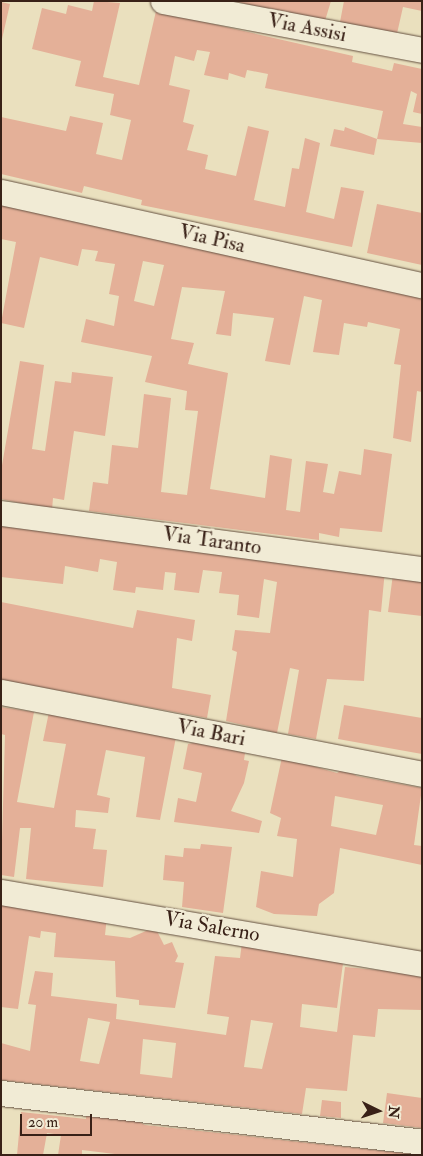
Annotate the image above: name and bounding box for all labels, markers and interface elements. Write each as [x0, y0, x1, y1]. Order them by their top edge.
street label: Via Assisi [266, 8, 348, 48]
street label: Via Pisa [177, 219, 247, 259]
street label: Via Taranto [161, 522, 263, 560]
street label: Via Bari [175, 714, 247, 752]
street label: Via Salerno [162, 906, 262, 948]
north arrow [353, 1086, 403, 1136]
scale bar [22, 1104, 95, 1136]
text: N [385, 1105, 402, 1119]
text: 20 m [28, 1113, 58, 1132]

